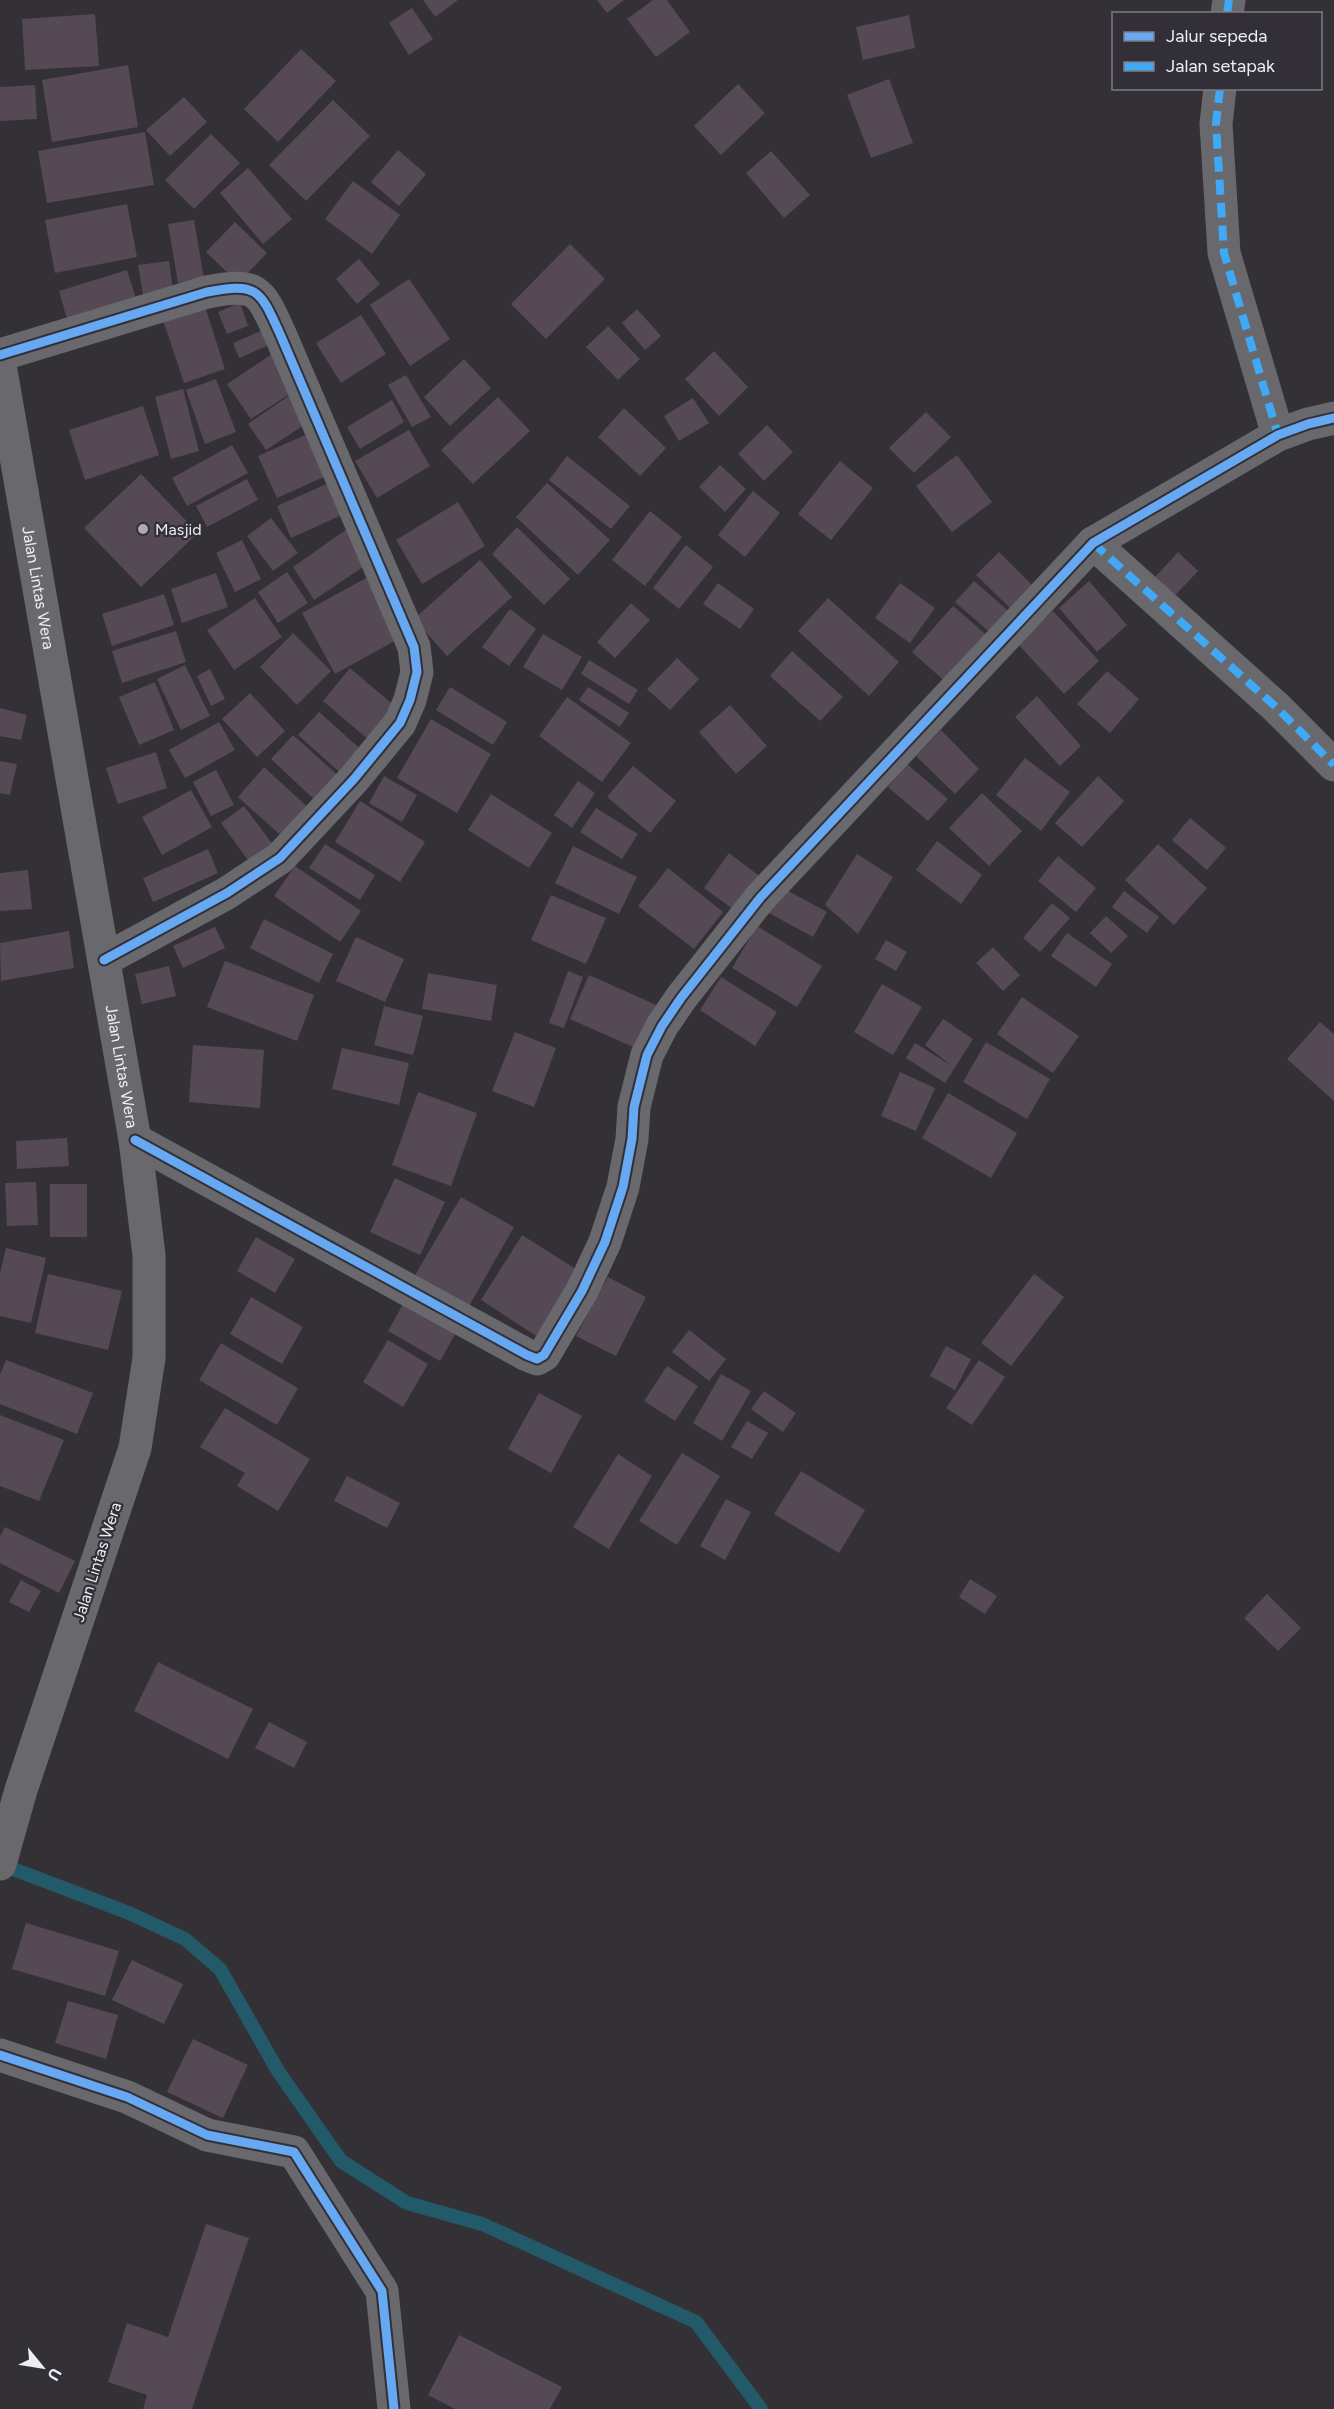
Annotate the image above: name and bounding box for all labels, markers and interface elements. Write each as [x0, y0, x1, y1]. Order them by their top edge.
legend [1112, 12, 1322, 90]
text: Jalur sepeda [1166, 25, 1267, 47]
text: Jalan setapak [1166, 55, 1275, 77]
place label: Masjid [155, 520, 202, 539]
marker: Masjid [136, 522, 150, 536]
street label: Jalan Lintas Wera [19, 525, 59, 651]
street label: Jalan Lintas Wera [102, 1003, 142, 1129]
street label: Jalan Lintas Wera [69, 1500, 125, 1624]
north arrow [12, 2337, 72, 2397]
text: U [44, 2365, 66, 2384]

